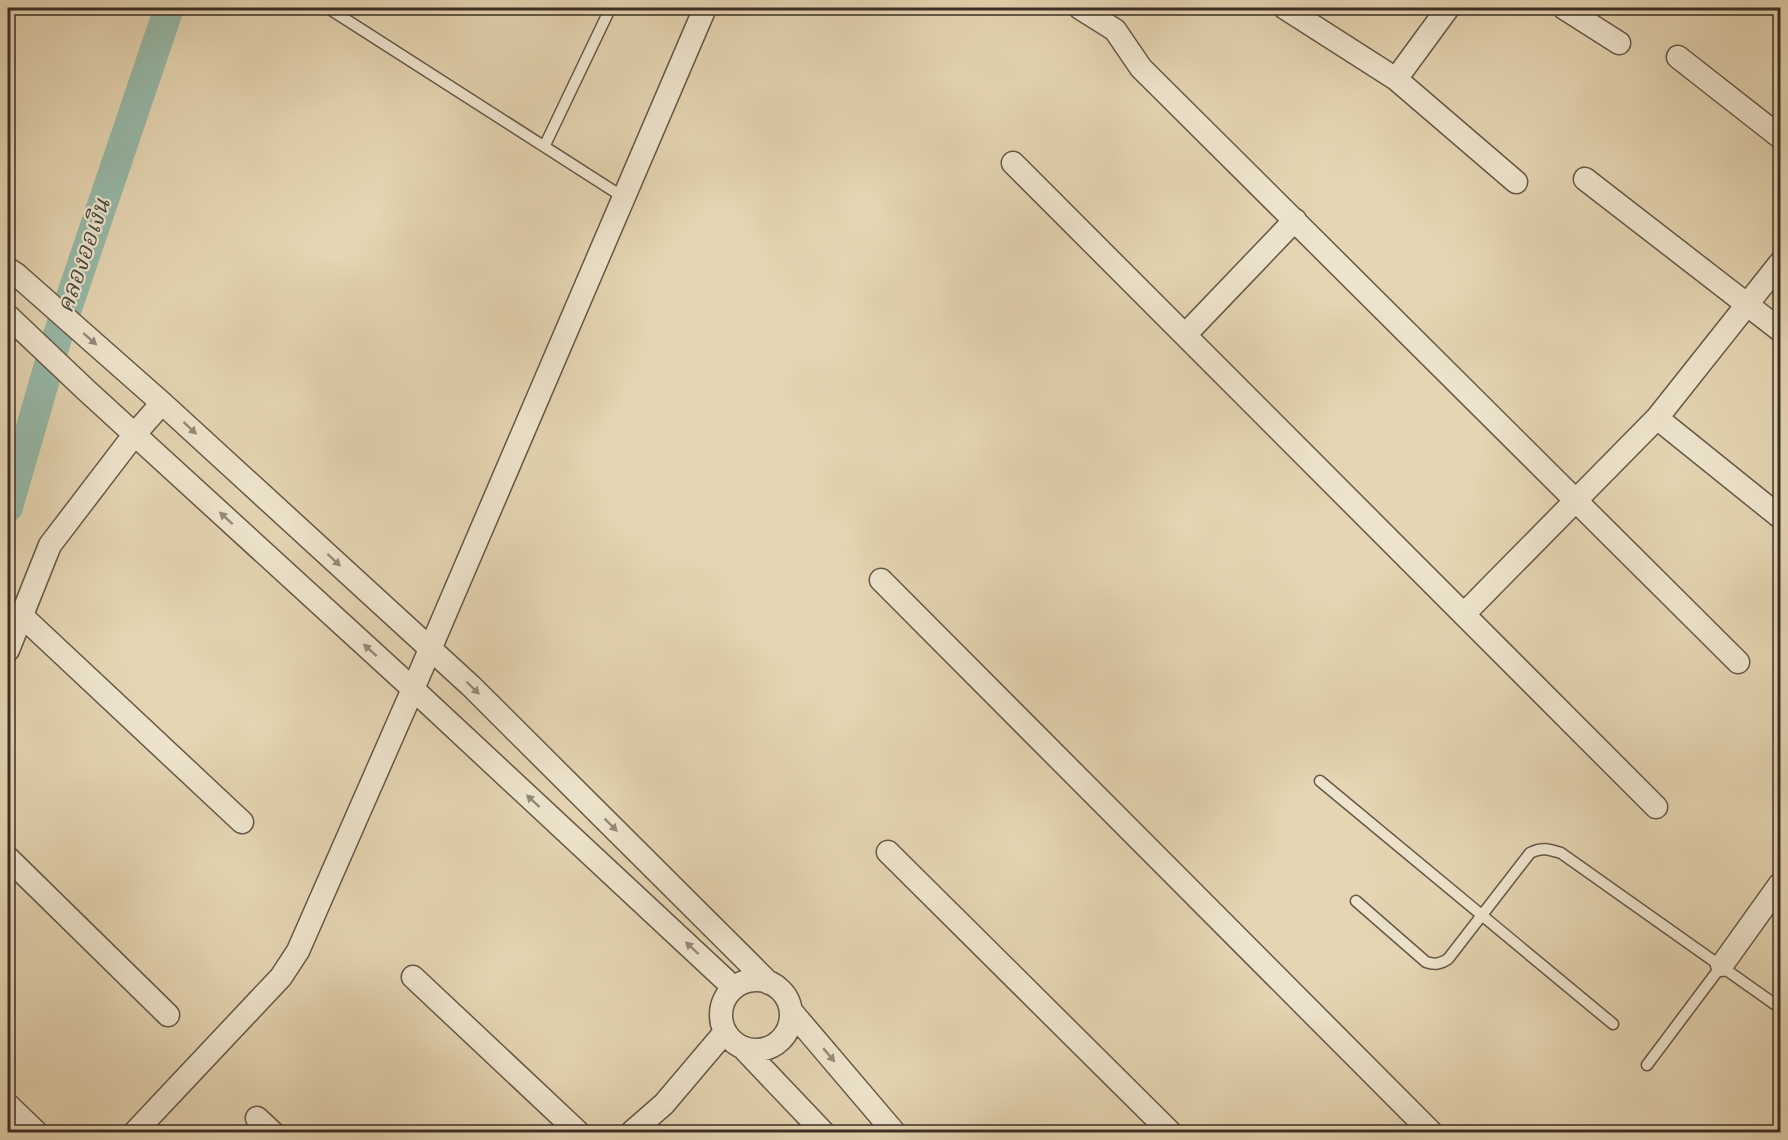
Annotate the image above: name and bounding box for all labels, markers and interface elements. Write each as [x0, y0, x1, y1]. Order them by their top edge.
water label: คลองออเงิน [49, 194, 121, 318]
one-way arrow [82, 332, 97, 345]
one-way arrow [183, 421, 197, 435]
one-way arrow [219, 512, 233, 526]
one-way arrow [326, 553, 341, 566]
one-way arrow [363, 643, 378, 657]
one-way arrow [465, 680, 479, 694]
one-way arrow [526, 794, 541, 808]
one-way arrow [604, 818, 618, 833]
one-way arrow [684, 941, 699, 955]
one-way arrow [822, 1047, 835, 1062]

